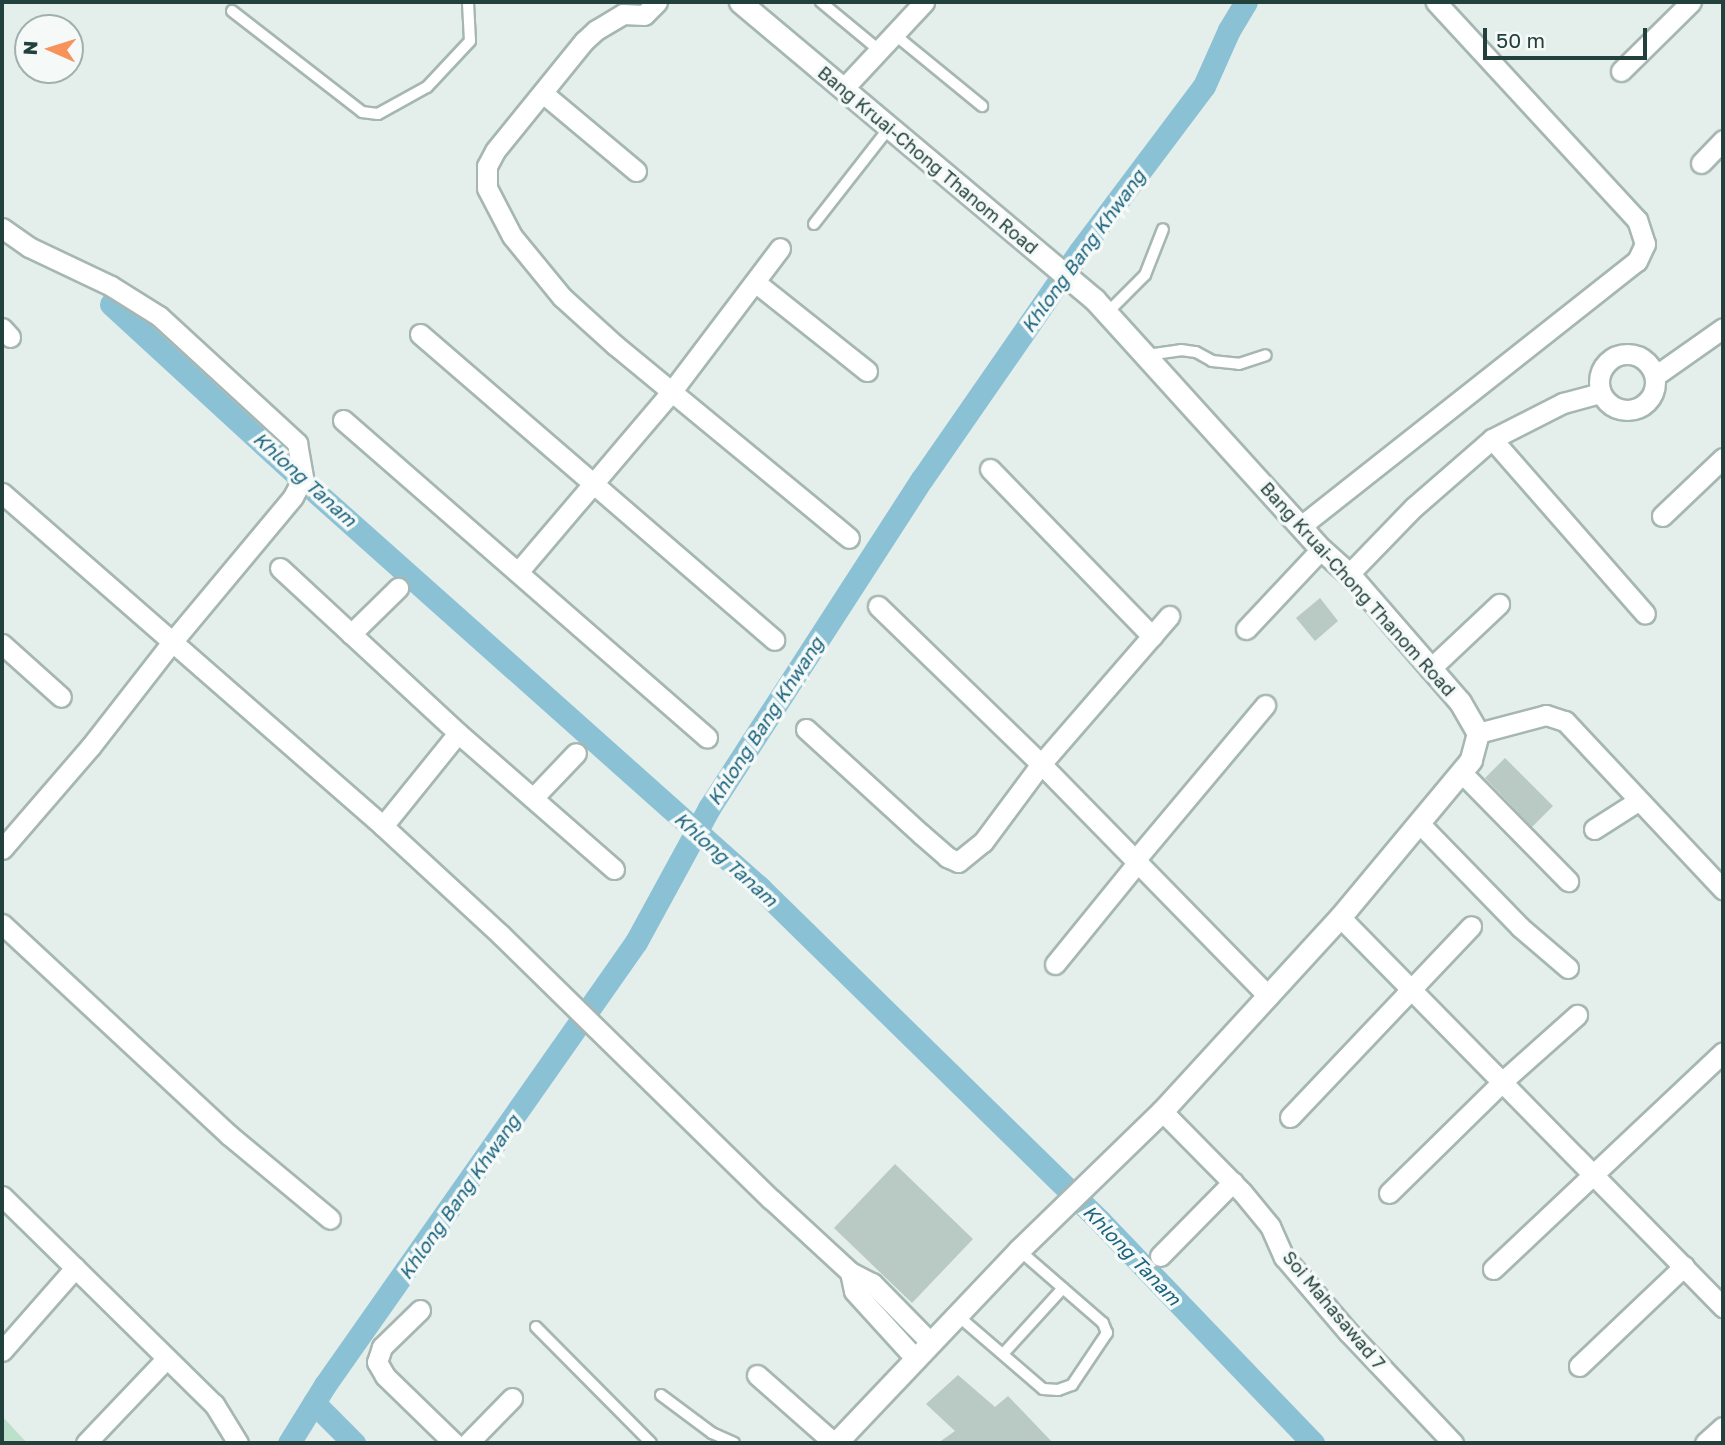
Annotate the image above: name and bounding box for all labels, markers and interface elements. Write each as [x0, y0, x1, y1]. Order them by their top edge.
north arrow [14, 14, 84, 84]
scale bar [1487, 14, 1652, 58]
text: 50 m [1496, 27, 1545, 53]
text: N [18, 40, 41, 56]
street label: Bang Kruai-Chong Thanom Road [814, 62, 1042, 258]
water label: Khlong Bang Khwang [1016, 165, 1150, 337]
water label: Khlong Tanam [249, 427, 361, 531]
street label: Bang Kruai-Chong Thanom Road [1256, 478, 1460, 700]
water label: Khlong Bang Khwang [702, 633, 828, 809]
water label: Khlong Tanam [670, 807, 782, 911]
water label: Khlong Bang Khwang [394, 1110, 524, 1284]
water label: Khlong Tanam [1079, 1200, 1185, 1310]
street label: Soi Mahasawad 7 [1278, 1247, 1390, 1373]

